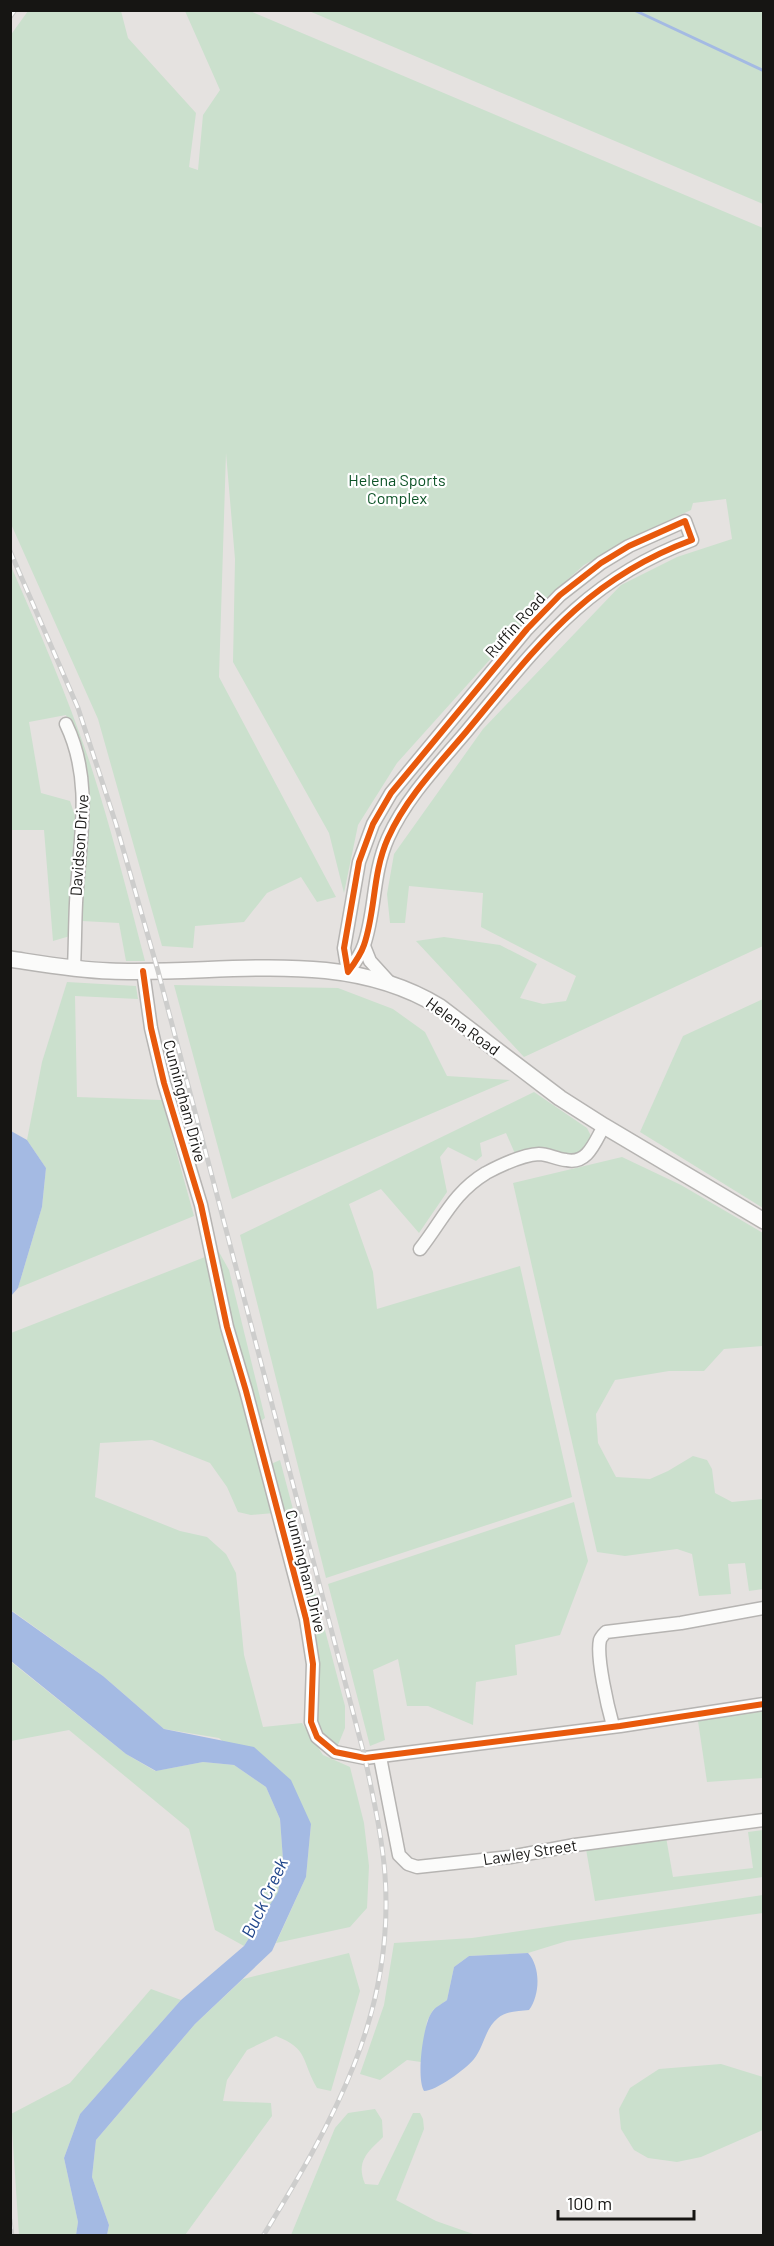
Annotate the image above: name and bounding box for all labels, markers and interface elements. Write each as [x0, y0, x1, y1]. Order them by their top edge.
park label: Helena Sports Complex [348, 470, 446, 507]
street label: Ruffin Road [481, 588, 549, 661]
street label: Davidson Drive [65, 793, 92, 897]
street label: Helena Road [423, 992, 504, 1059]
street label: Cunningham Drive [160, 1038, 211, 1164]
street label: Cunningham Drive [282, 1508, 331, 1634]
street label: Lawley Street [482, 1835, 578, 1868]
water label: Buck Creek [236, 1854, 292, 1941]
scale bar [558, 2183, 694, 2221]
text: 100 m [567, 2192, 612, 2214]

